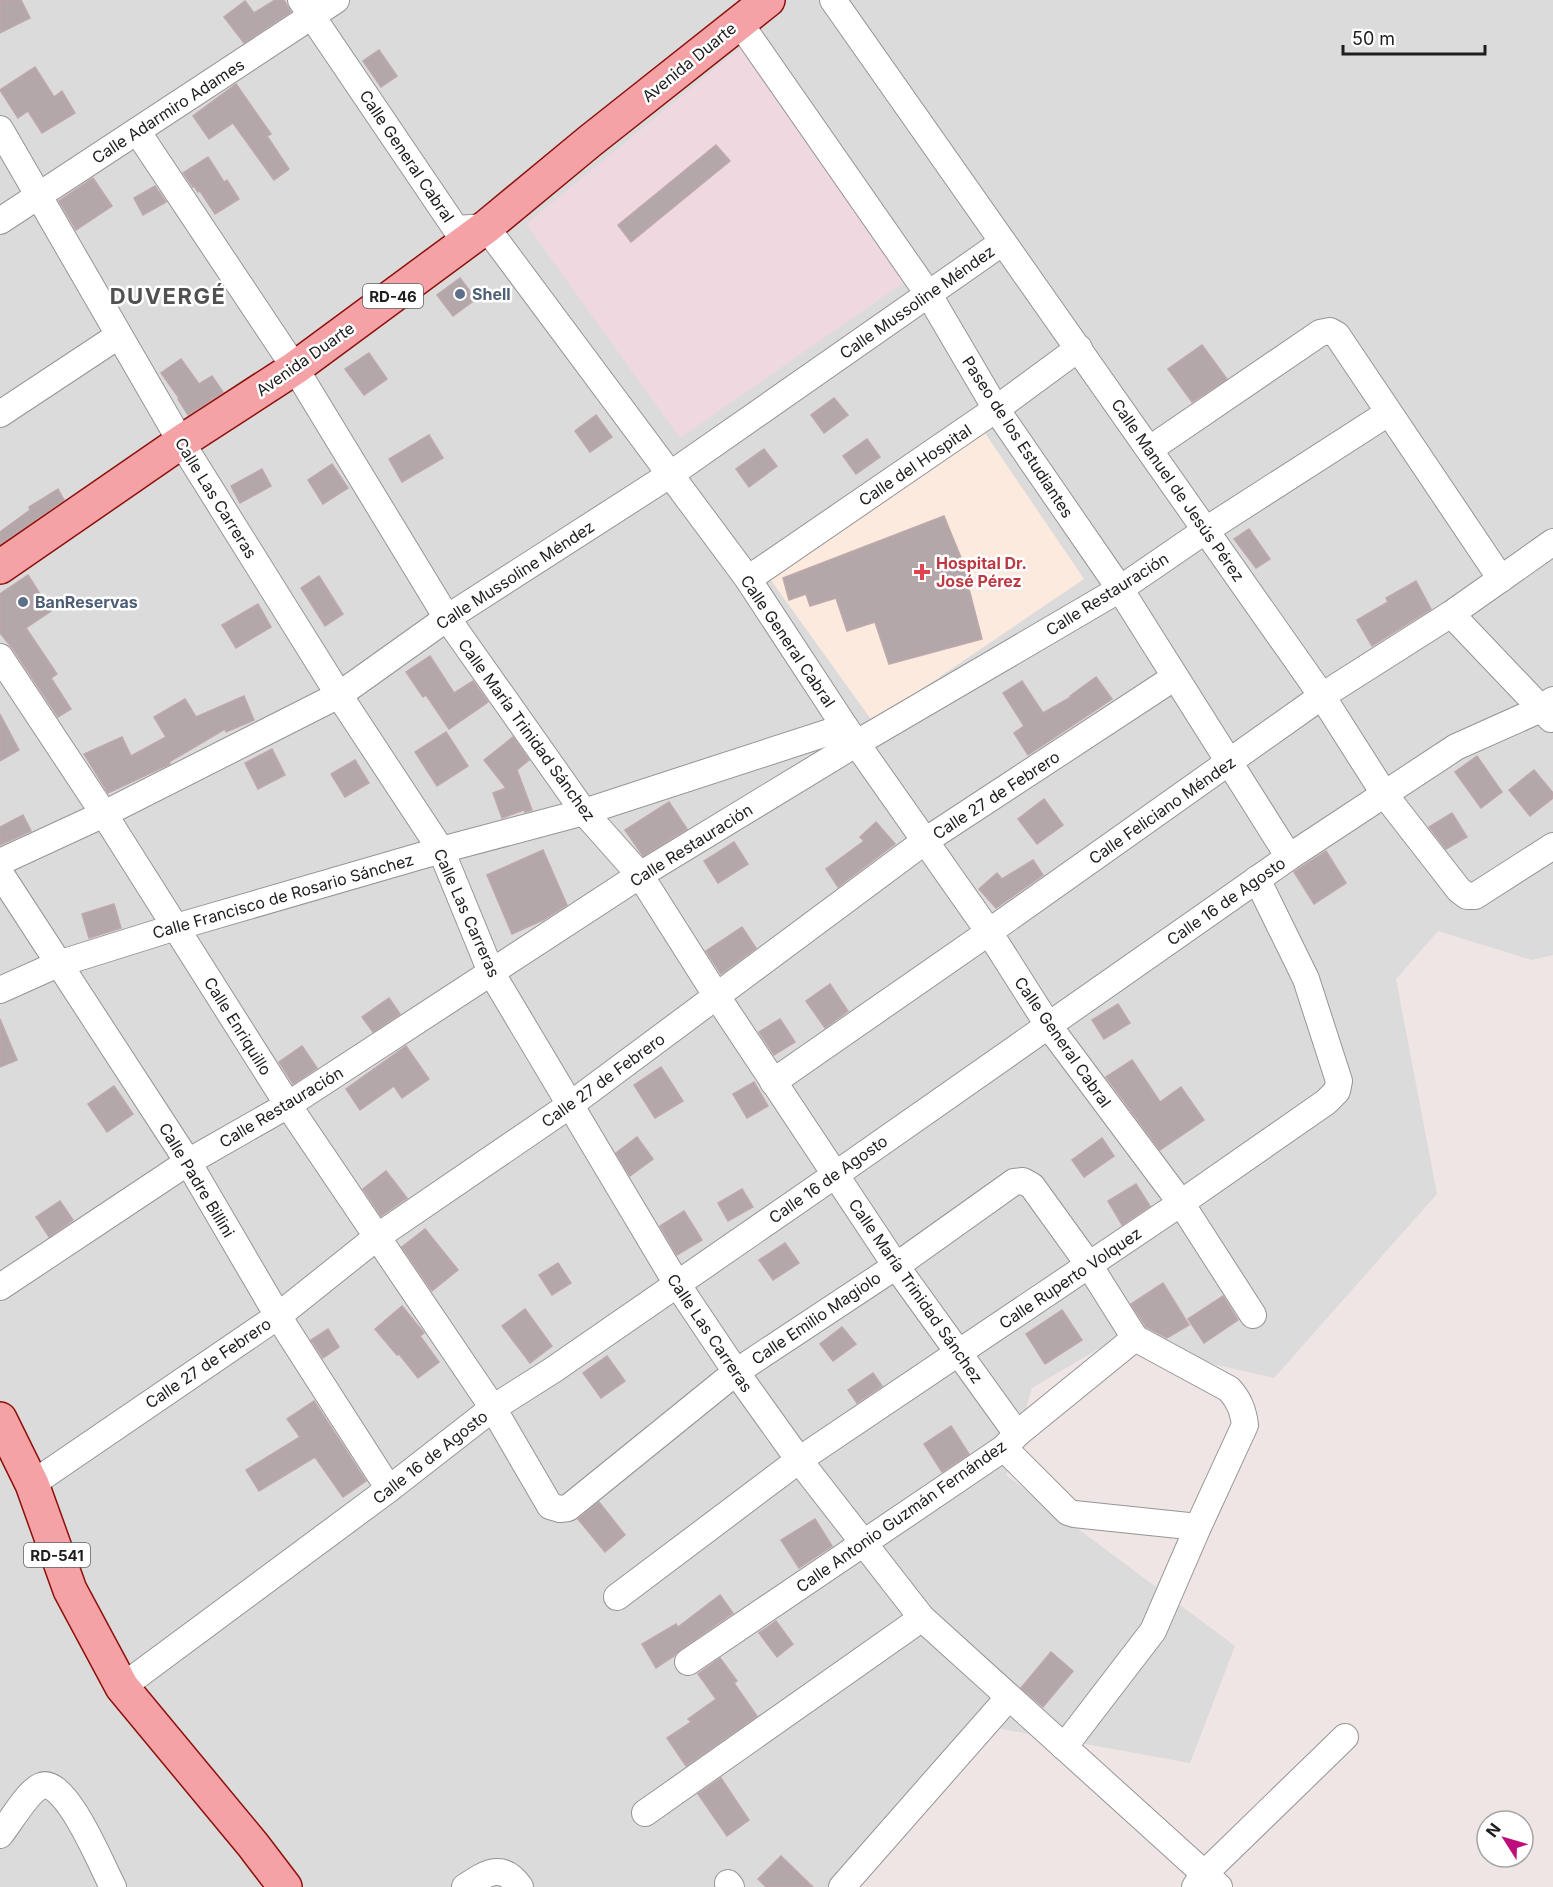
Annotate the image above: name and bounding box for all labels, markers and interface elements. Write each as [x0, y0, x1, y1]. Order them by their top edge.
street label: Avenida Duarte [638, 18, 740, 106]
scale bar [1343, 18, 1486, 56]
text: 50 m [1352, 28, 1395, 49]
street label: Calle Adarmiro Adames [88, 54, 248, 168]
street label: Calle General Cabral [355, 86, 459, 226]
street label: Calle Mussoline Méndez [836, 241, 998, 363]
district label: DUVERGÉ [110, 283, 226, 309]
road number: RD-46 [363, 284, 423, 308]
place label: Shell [472, 284, 511, 304]
marker: Shell [453, 287, 467, 301]
street label: Avenida Duarte [252, 318, 358, 400]
street label: Paseo de los Estudiantes [958, 352, 1078, 522]
street label: Calle Manuel de Jesús Pérez [1107, 395, 1249, 585]
street label: Calle del Hospital [855, 420, 975, 510]
street label: Calle Las Carreras [171, 434, 261, 562]
street label: Calle Mussoline Méndez [432, 516, 598, 634]
street label: Calle Restauración [1042, 548, 1172, 640]
place label: Hospital Dr. José Pérez [936, 553, 1027, 591]
marker: Hospital Dr. José Pérez [913, 563, 931, 581]
street label: Calle General Cabral [736, 571, 840, 711]
place label: BanReservas [35, 592, 138, 612]
marker: BanReservas [16, 595, 30, 609]
street label: Calle María Trinidad Sánchez [454, 635, 600, 825]
street label: Calle 27 de Febrero [929, 746, 1063, 844]
street label: Calle Feliciano Méndez [1085, 752, 1239, 868]
street label: Calle Restauración [626, 799, 756, 891]
street label: Calle Las Carreras [430, 846, 504, 980]
street label: Calle Francisco de Rosario Sánchez [150, 849, 416, 943]
street label: Calle 16 de Agosto [1163, 853, 1289, 949]
street label: Calle Enriquillo [200, 973, 276, 1079]
street label: Calle General Cabral [1010, 973, 1116, 1111]
street label: Calle 27 de Febrero [537, 1029, 669, 1131]
street label: Calle Restauración [215, 1062, 347, 1152]
street label: Calle Padre Billini [155, 1119, 239, 1241]
street label: Calle 16 de Agosto [765, 1131, 891, 1227]
street label: Calle María Trinidad Sánchez [845, 1195, 987, 1387]
street label: Calle Ruperto Volquez [995, 1223, 1145, 1333]
street label: Calle Emilio Magiolo [747, 1267, 885, 1369]
street label: Calle Las Carreras [663, 1270, 757, 1396]
street label: Calle 27 de Febrero [141, 1313, 275, 1413]
street label: Calle 16 de Agosto [369, 1406, 491, 1508]
street label: Calle Antonio Guzmán Fernández [792, 1436, 1010, 1596]
road number: RD-541 [24, 1543, 90, 1567]
north arrow [1475, 1809, 1535, 1869]
text: N [1481, 1819, 1505, 1841]

